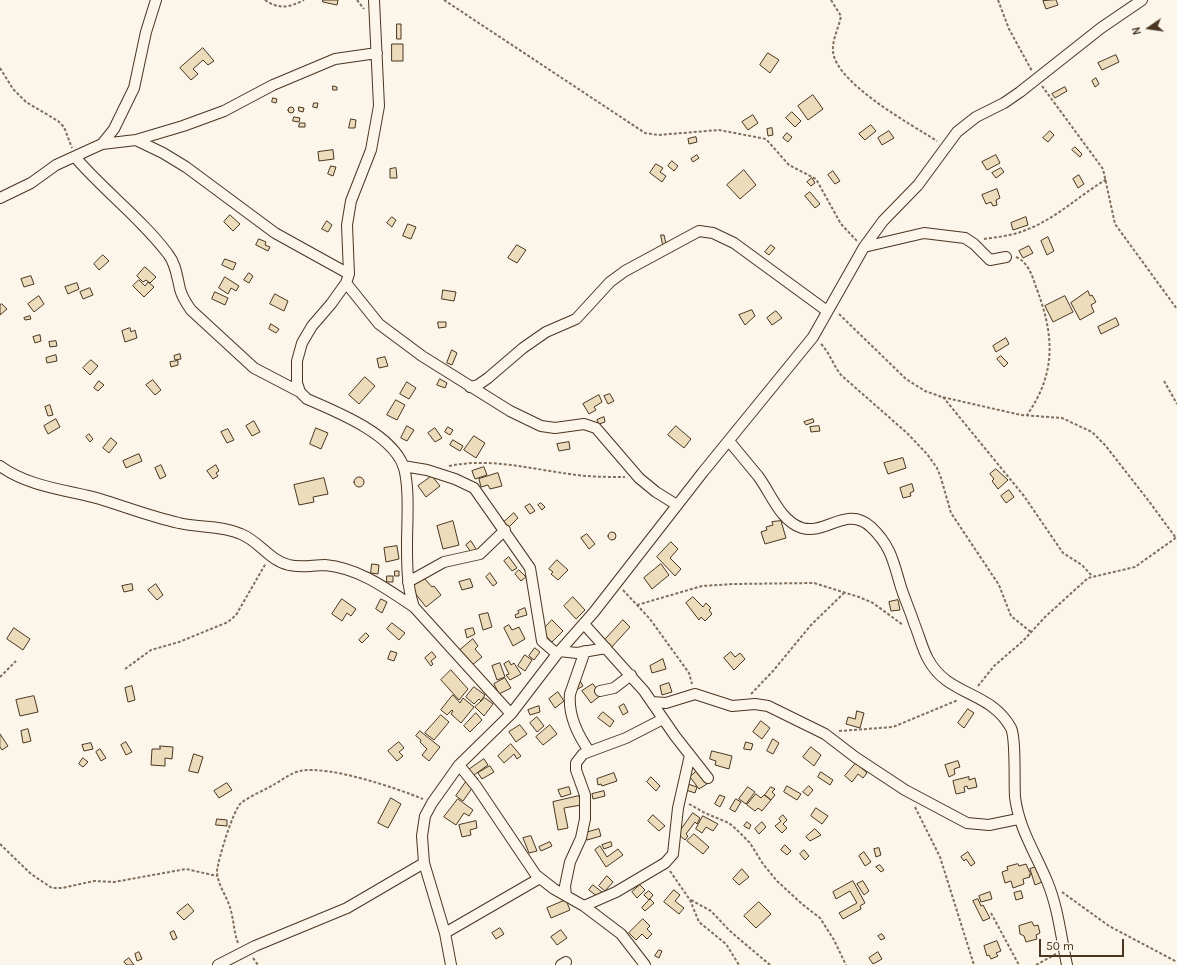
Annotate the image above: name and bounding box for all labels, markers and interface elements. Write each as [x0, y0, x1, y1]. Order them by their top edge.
north arrow [1129, 8, 1169, 48]
text: N [1130, 26, 1144, 36]
scale bar [1041, 931, 1126, 957]
text: 50 m [1046, 939, 1074, 953]

